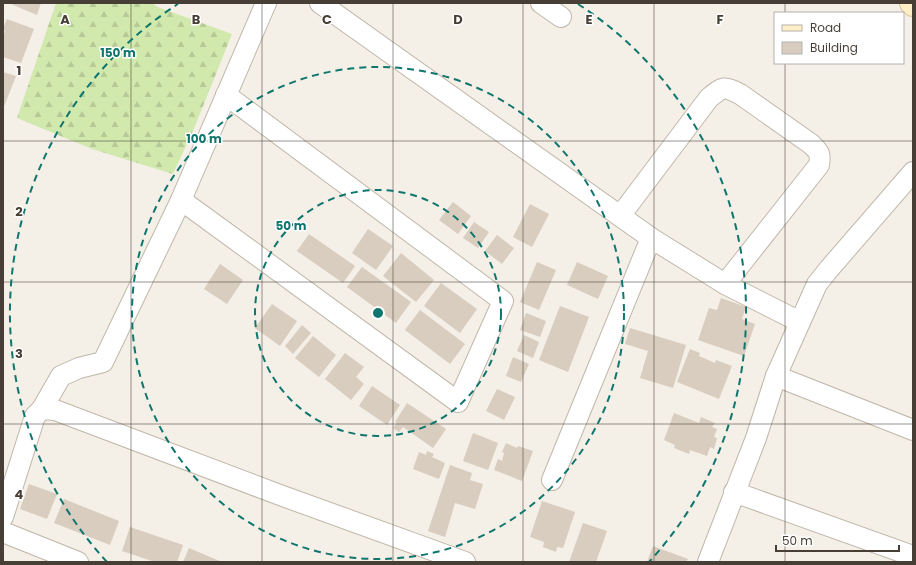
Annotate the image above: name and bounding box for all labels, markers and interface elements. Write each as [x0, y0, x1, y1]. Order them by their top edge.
text: A [60, 10, 70, 29]
text: B [192, 10, 201, 29]
text: C [322, 10, 332, 29]
text: D [453, 10, 463, 29]
text: E [585, 10, 593, 29]
text: F [716, 10, 724, 29]
legend [774, 12, 904, 64]
text: Road [810, 19, 841, 36]
text: Building [810, 39, 858, 56]
text: 150 m [100, 44, 136, 61]
text: 1 [17, 61, 21, 80]
text: 100 m [186, 130, 222, 147]
text: 2 [15, 202, 23, 221]
text: 50 m [276, 217, 307, 234]
centre of rings [371, 306, 385, 320]
text: 3 [15, 344, 23, 363]
text: 4 [15, 485, 24, 504]
scale bar [776, 527, 899, 553]
text: 50 m [782, 532, 813, 549]

